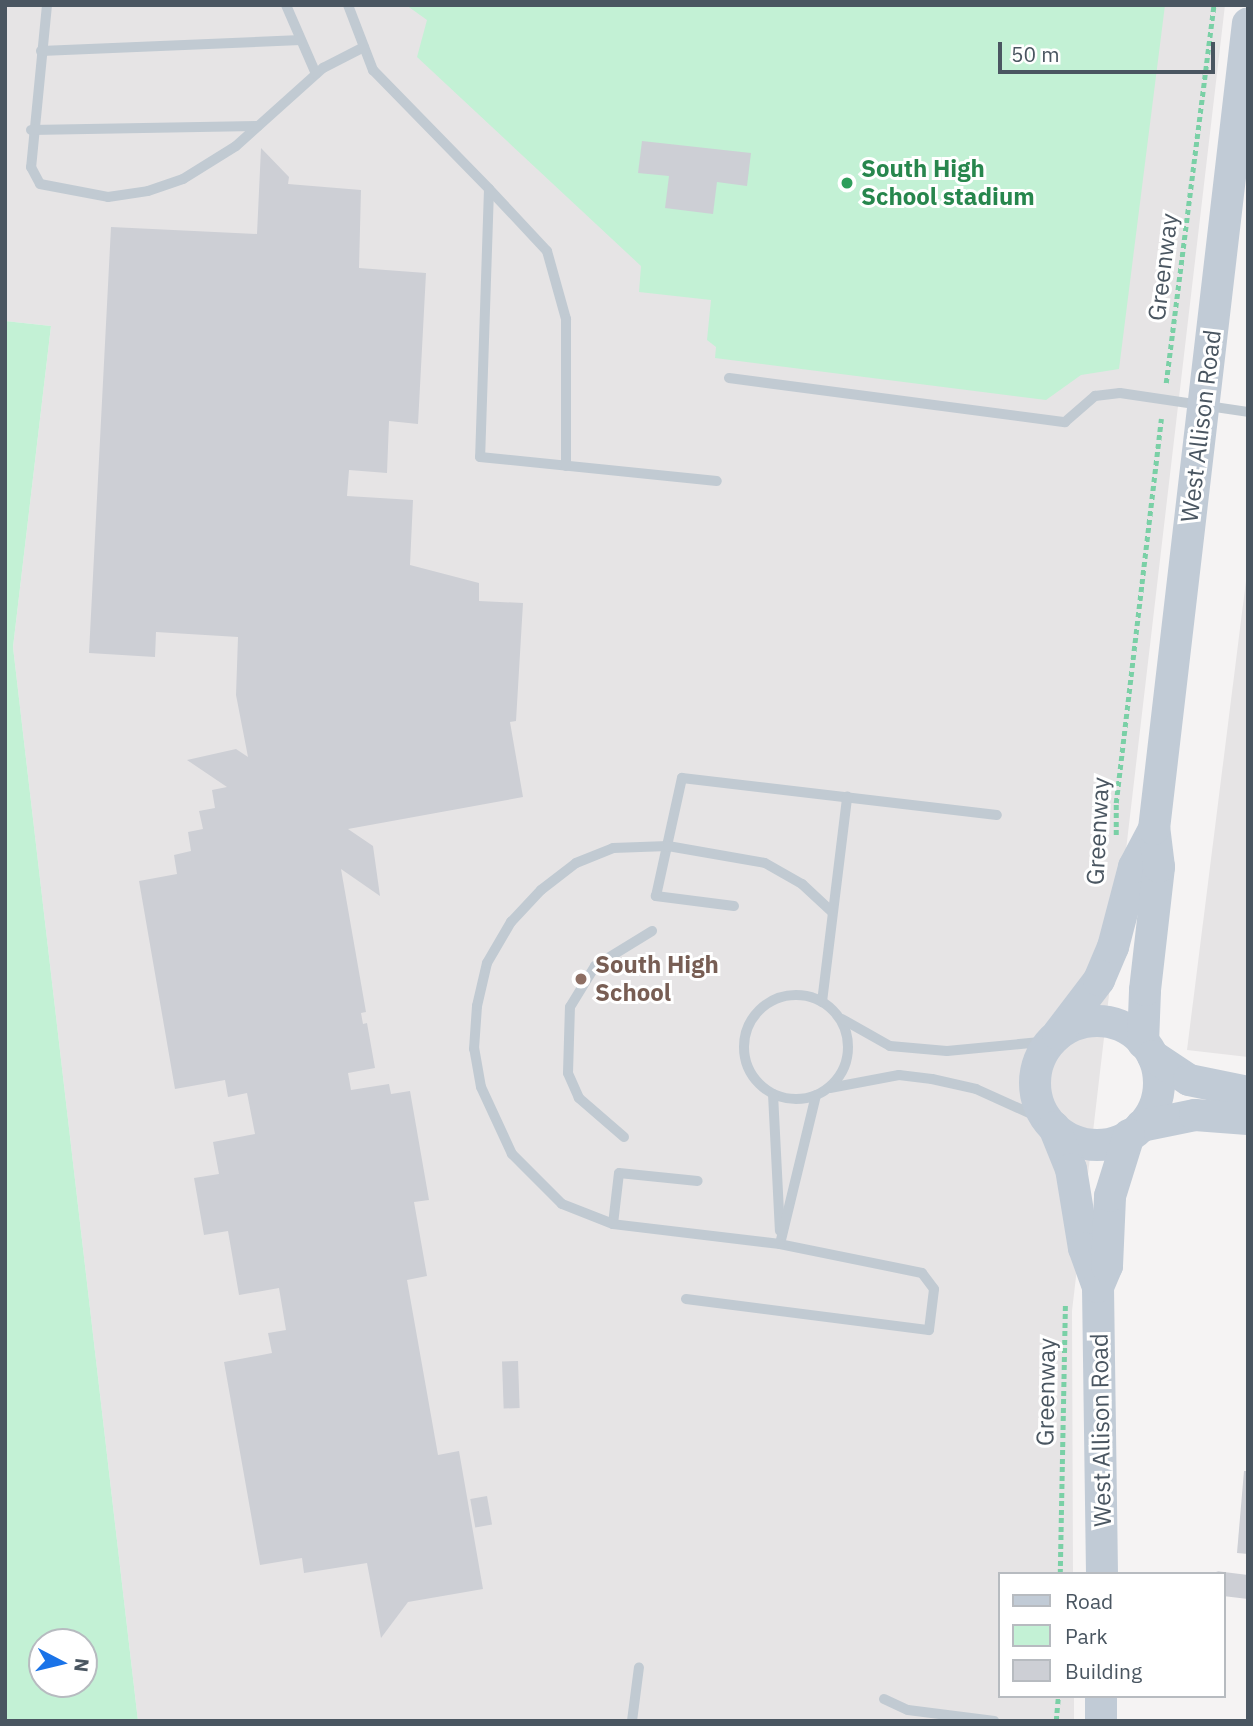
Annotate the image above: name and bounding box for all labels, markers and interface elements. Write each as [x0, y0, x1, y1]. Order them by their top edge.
scale bar [1001, 28, 1218, 72]
text: 50 m [1011, 40, 1060, 68]
place label: South High School stadium [861, 155, 1035, 211]
marker: South High School stadium [839, 175, 855, 191]
street label: Greenway [1142, 212, 1184, 322]
street label: West Allison Road [1175, 328, 1227, 524]
street label: Greenway [1081, 776, 1115, 886]
place label: South High School [595, 951, 719, 1007]
marker: South High School [573, 971, 589, 987]
street label: West Allison Road [1085, 1333, 1117, 1527]
street label: Greenway [1031, 1338, 1061, 1446]
legend [998, 1572, 1225, 1698]
text: Road [1065, 1587, 1113, 1615]
text: Park [1065, 1622, 1108, 1650]
north arrow [28, 1628, 98, 1698]
text: N [69, 1657, 95, 1674]
text: Building [1065, 1657, 1142, 1685]

